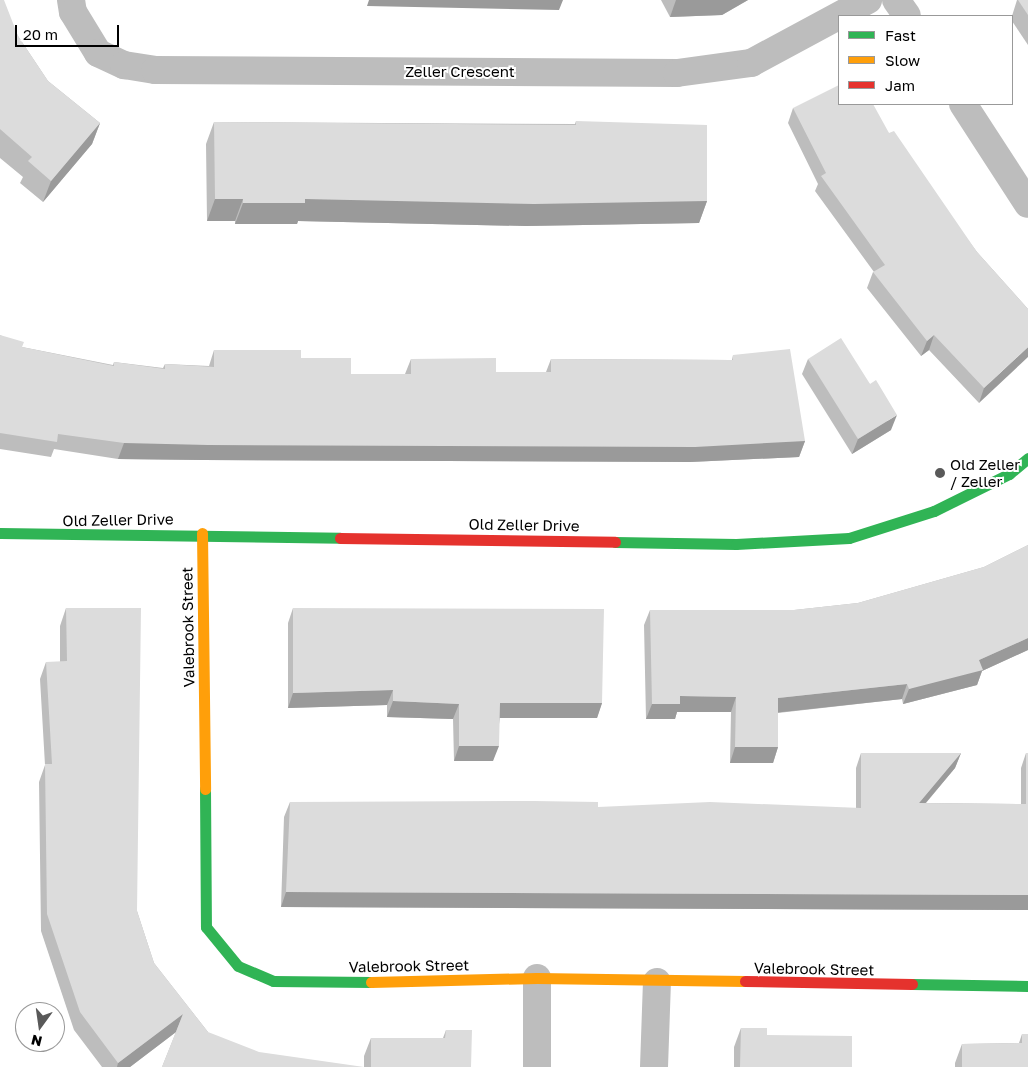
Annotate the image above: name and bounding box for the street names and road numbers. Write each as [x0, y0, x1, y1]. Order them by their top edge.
street label: Zeller Crescent [405, 63, 515, 81]
street label: Old Zeller Drive [62, 510, 174, 530]
street label: Old Zeller Drive [468, 515, 580, 535]
street label: Valebrook Street [178, 567, 198, 687]
street label: Valebrook Street [349, 956, 469, 976]
street label: Valebrook Street [754, 959, 874, 979]

